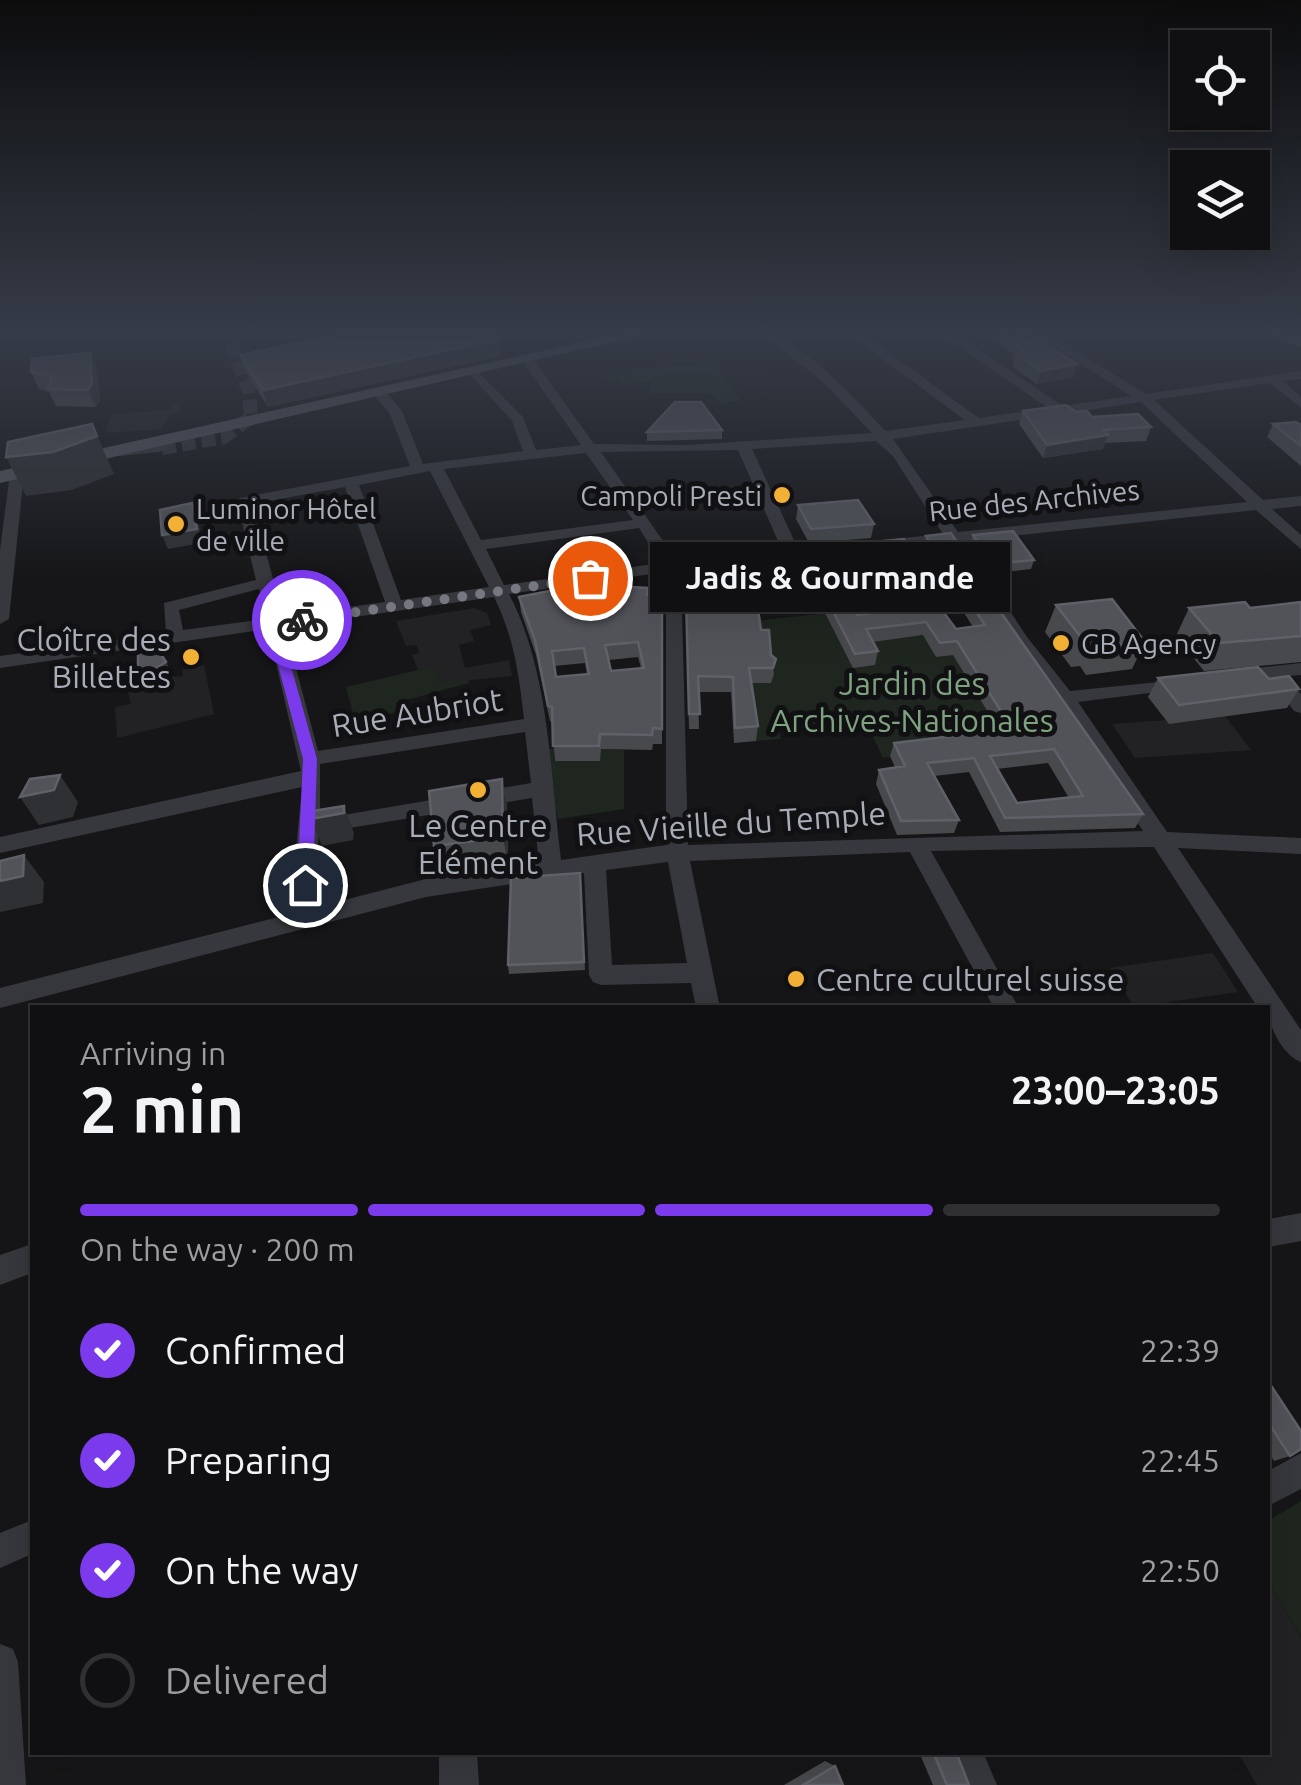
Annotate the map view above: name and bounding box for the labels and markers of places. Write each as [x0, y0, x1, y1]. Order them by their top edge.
place label: Campoli Presti [580, 480, 762, 511]
marker: Campoli Presti [771, 484, 793, 506]
place label: Luminor Hôtel de ville [196, 493, 376, 556]
marker: Luminor Hôtel de ville [165, 513, 187, 535]
pin [548, 536, 633, 621]
callout: Jadis & Gourmande [650, 543, 1010, 613]
place label: Cloître des Billettes [17, 621, 171, 694]
place label: GB Agency [1081, 628, 1216, 659]
marker: GB Agency [1050, 632, 1072, 654]
marker: Cloître des Billettes [180, 646, 202, 668]
marker: Le Centre Elément [467, 779, 489, 801]
place label: Le Centre Elément [408, 807, 548, 880]
pin [263, 843, 348, 928]
place label: Centre culturel suisse [816, 961, 1124, 997]
marker: Centre culturel suisse [785, 968, 807, 990]

